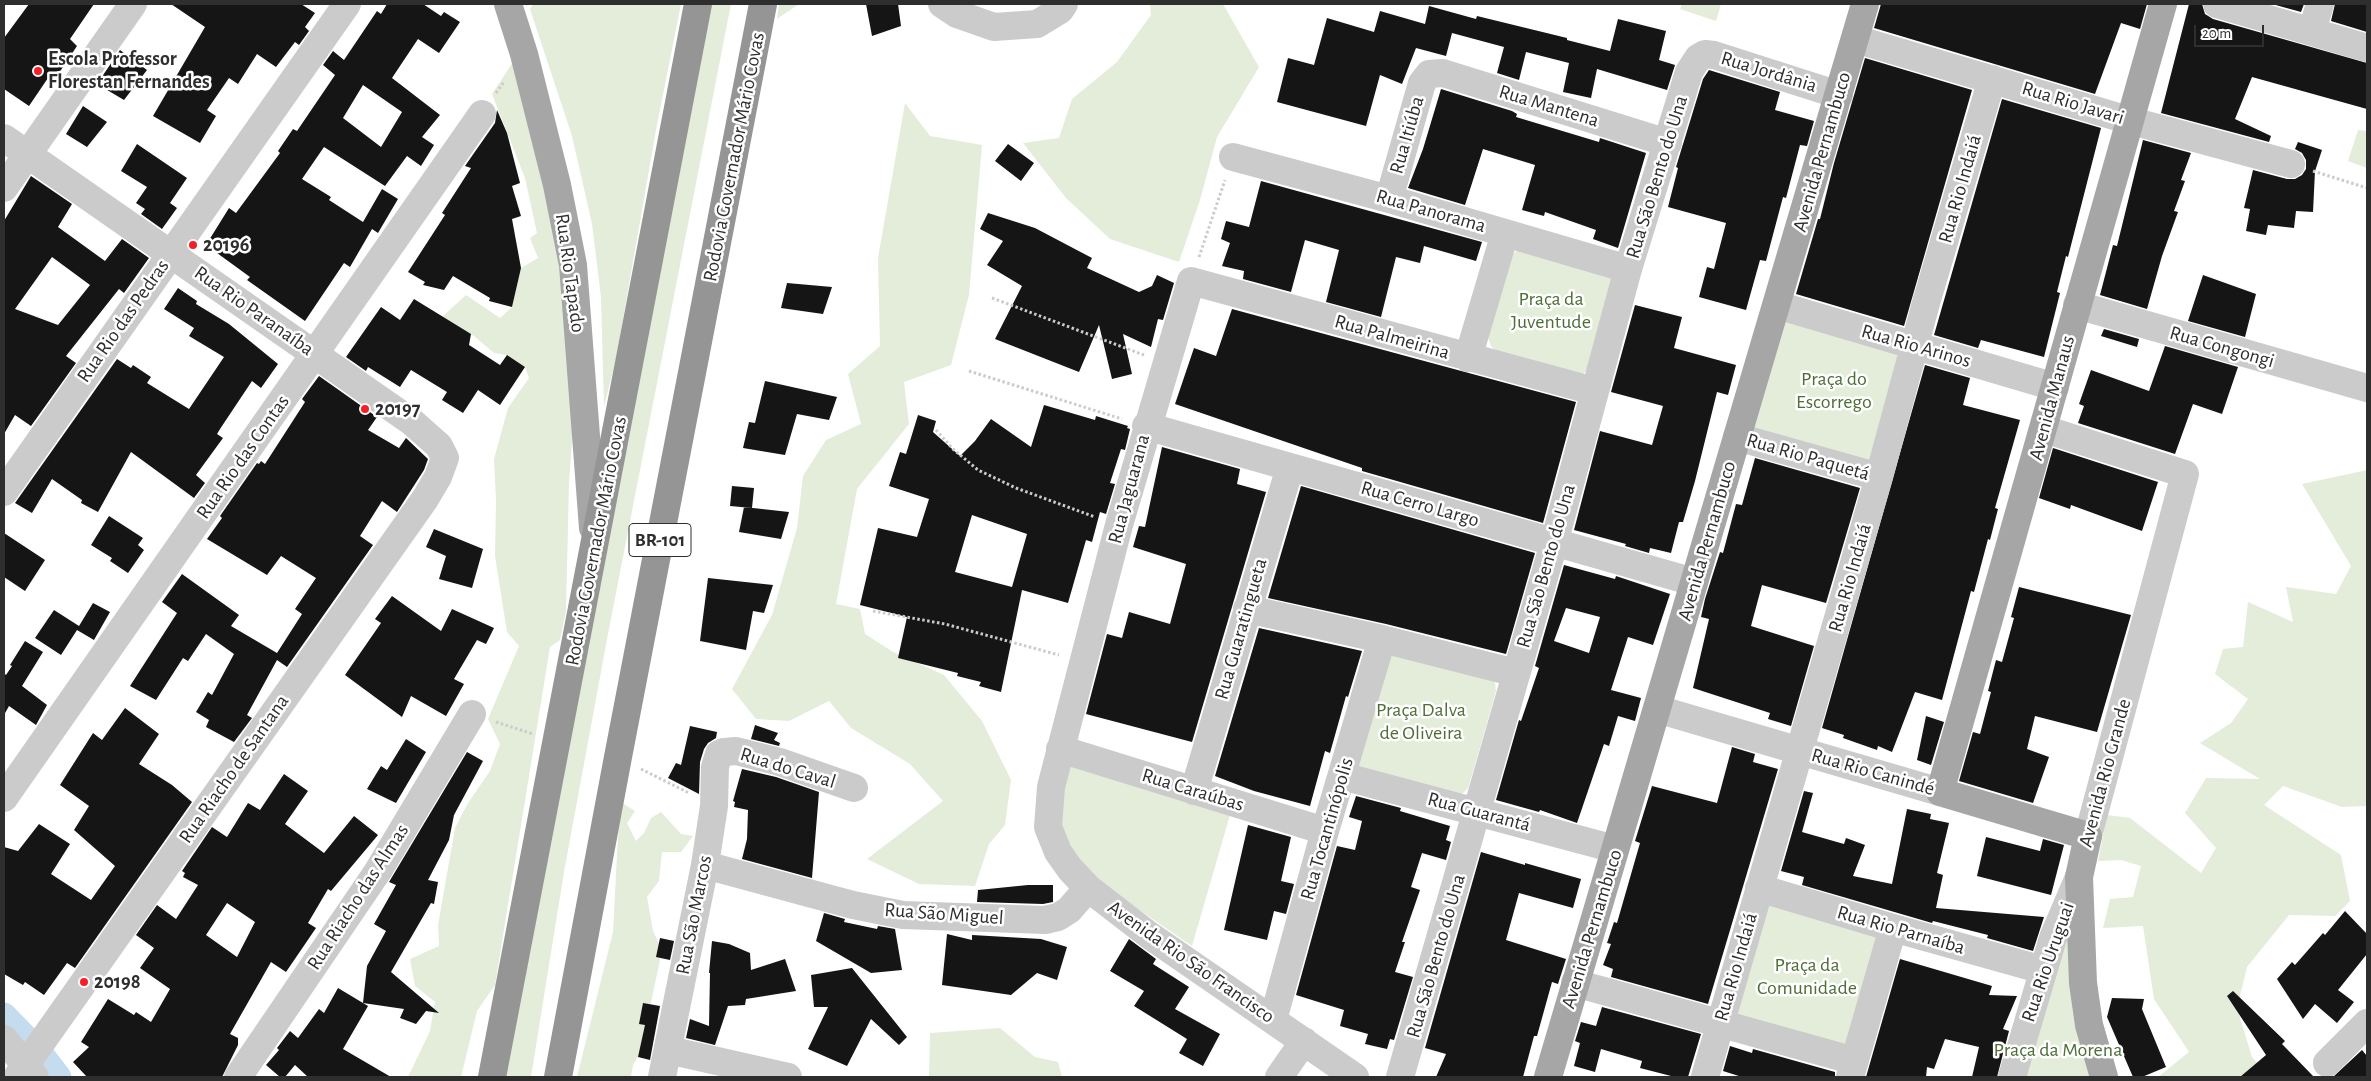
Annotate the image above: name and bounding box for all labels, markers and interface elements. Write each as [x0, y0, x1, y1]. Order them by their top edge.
scale bar [2196, 15, 2266, 47]
text: 20 m [2202, 26, 2231, 41]
street label: Rodovia Governador Mário Covas [698, 30, 770, 284]
street label: Rua Jordânia [1718, 46, 1820, 98]
place label: Escola Professor Florestan Fernandes [48, 47, 210, 94]
marker: Escola Professor Florestan Fernandes [32, 65, 44, 77]
street label: Avenida Pernambuco [1788, 69, 1856, 235]
street label: Rua Rio Javari [2019, 76, 2127, 130]
street label: Rua Mantena [1496, 79, 1602, 133]
street label: Rua Itiúba [1385, 93, 1429, 177]
street label: Rua São Bento do Una [1621, 93, 1693, 261]
street label: Rua Rio Indaiá [1933, 132, 1987, 246]
street label: Rua Panorama [1373, 184, 1489, 238]
street label: Rua Rio Tapado [550, 212, 590, 334]
place label: 20196 [203, 233, 249, 257]
marker: 20196 [187, 239, 199, 251]
street label: Rua Rio das Pedras [72, 255, 174, 387]
street label: Rua Rio Paranaíba [190, 261, 318, 361]
park label: Praça da Juventude [1511, 287, 1591, 334]
street label: Rua Palmeirina [1332, 309, 1452, 365]
street label: Rua Rio Arinos [1859, 319, 1973, 373]
street label: Rua Congongi [2167, 321, 2277, 373]
street label: Avenida Manaus [2024, 333, 2080, 463]
park label: Praça do Escorrego [1796, 367, 1872, 414]
street label: Rua Rio das Contas [191, 390, 295, 524]
place label: 20197 [375, 397, 420, 421]
marker: 20197 [359, 403, 371, 415]
street label: Rodovia Governador Mário Covas [560, 414, 632, 668]
street label: Rua Rio Paquetá [1744, 428, 1872, 486]
street label: Rua Jaguarana [1103, 432, 1155, 546]
street label: Avenida Pernambuco [1673, 458, 1741, 624]
street label: Rua Cerro Largo [1358, 476, 1482, 532]
street label: Rua São Bento do Una [1511, 481, 1581, 651]
street label: Rua Rio Indaiá [1823, 521, 1877, 635]
road number: BR-101 [629, 524, 691, 556]
street label: Rua Guaratingueta [1209, 555, 1273, 703]
street label: Rua Riacho de Santana [174, 690, 294, 848]
street label: Avenida Rio Grande [2074, 696, 2136, 850]
park label: Praça Dalva de Oliveira [1376, 698, 1466, 745]
street label: Rua do Caval [737, 742, 839, 794]
street label: Rua Rio Canindé [1809, 743, 1937, 801]
street label: Rua Tocantinópolis [1295, 755, 1359, 903]
street label: Rua Caraúbas [1139, 763, 1247, 817]
street label: Rua Guarantá [1425, 787, 1533, 837]
street label: Rua Riacho das Almas [302, 819, 414, 975]
street label: Avenida Pernambuco [1556, 846, 1628, 1012]
street label: Rua São Marcos [671, 853, 717, 977]
street label: Rua São Bento do Una [1401, 871, 1471, 1041]
street label: Avenida Rio São Francisco [1103, 895, 1279, 1029]
street label: Rua São Miguel [884, 898, 1004, 930]
street label: Rua Rio Uruguai [2016, 899, 2080, 1025]
street label: Rua Rio Parnaíba [1834, 900, 1968, 960]
street label: Rua Rio Indaiá [1709, 910, 1763, 1024]
park label: Praça da Comunidade [1757, 953, 1857, 1000]
place label: 20198 [94, 970, 141, 994]
marker: 20198 [78, 976, 90, 988]
park label: Praça da Morena [1994, 1038, 2122, 1062]

